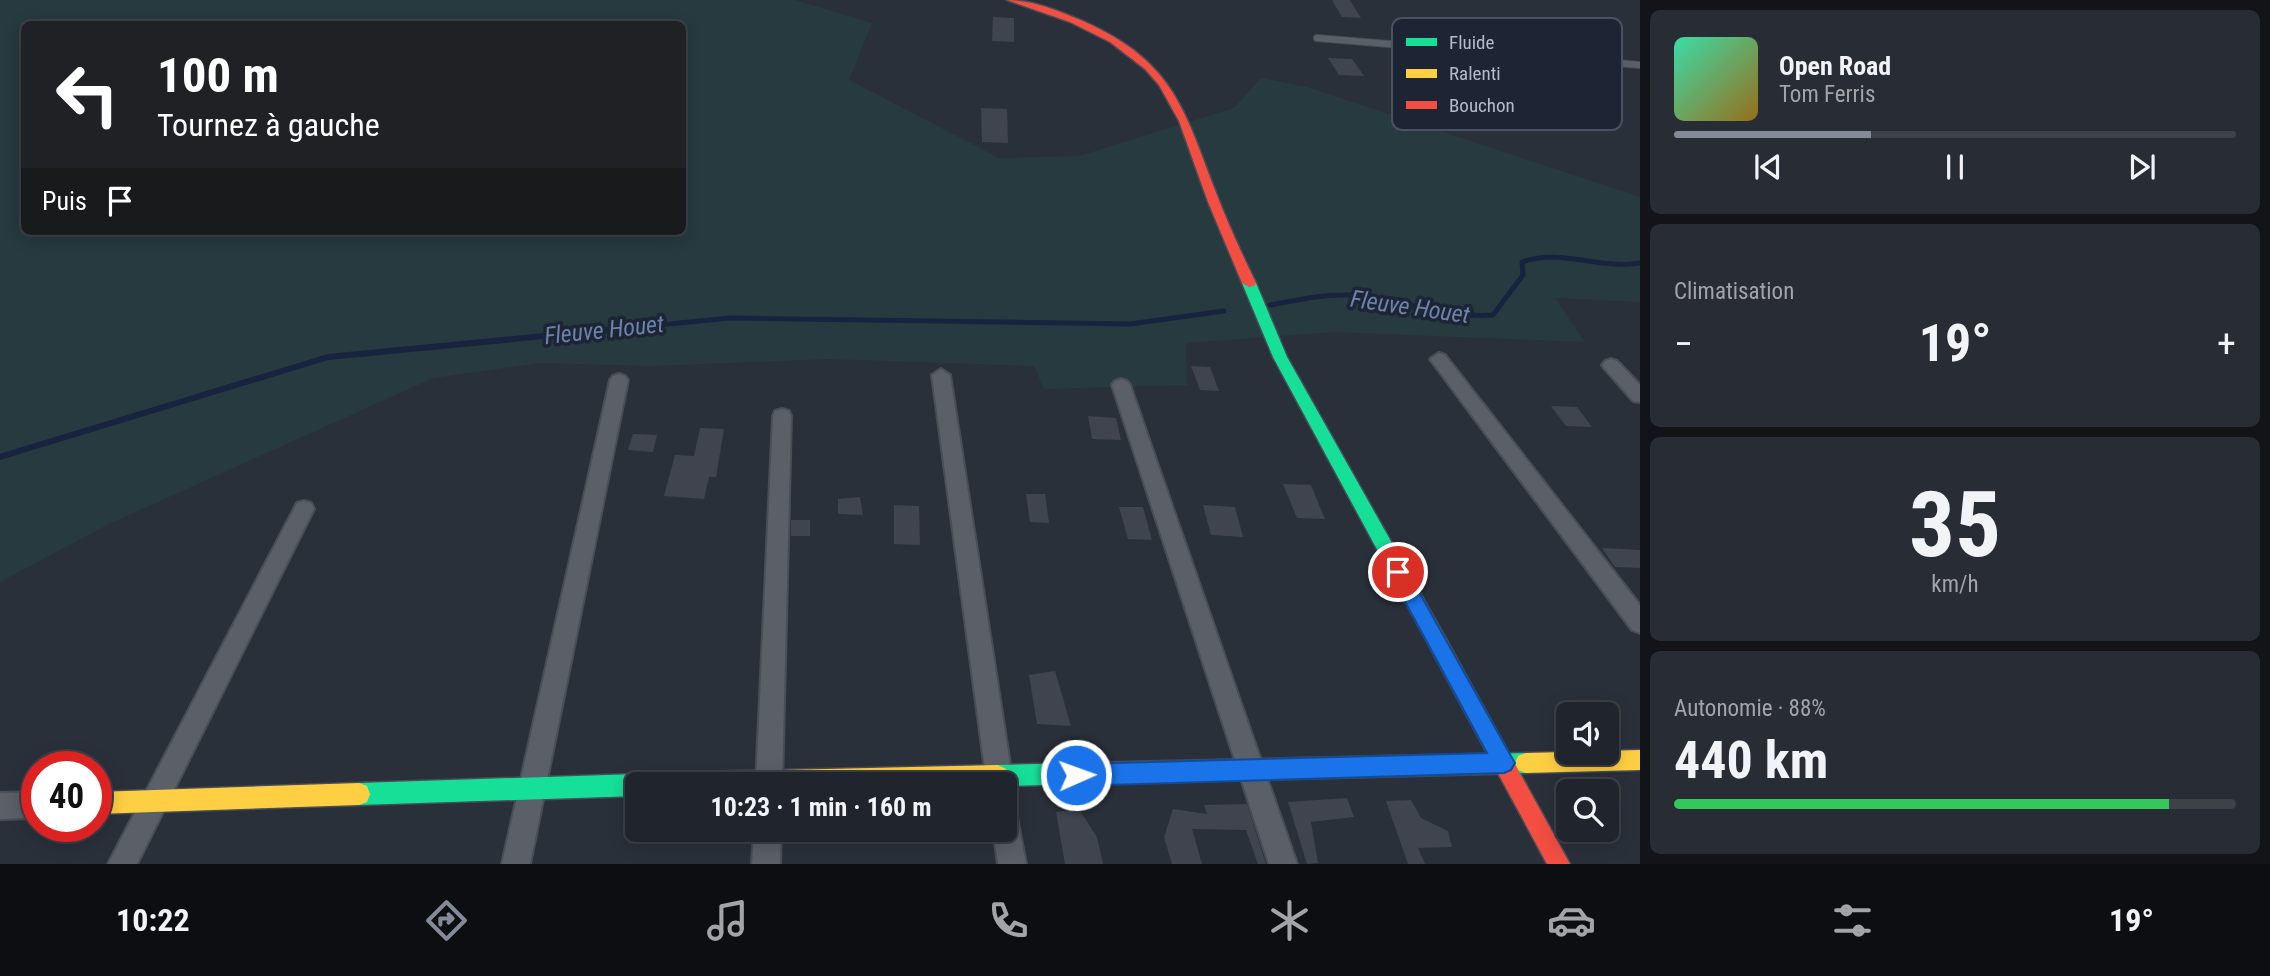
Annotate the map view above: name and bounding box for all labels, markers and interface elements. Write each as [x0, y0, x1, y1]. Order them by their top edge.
legend [1392, 18, 1622, 130]
text: Fluide [1449, 31, 1494, 54]
text: 100 m [157, 47, 279, 104]
icon: left [42, 49, 133, 140]
text: Open Road [1779, 51, 1891, 81]
text: Ralenti [1449, 62, 1501, 85]
text: Tom Ferris [1779, 81, 1875, 108]
text: Bouchon [1449, 94, 1515, 117]
text: Tournez à gauche [157, 106, 380, 144]
icon: previous [1749, 148, 1787, 186]
icon: pause [1936, 148, 1974, 186]
icon: next [2123, 148, 2161, 186]
icon: arrive [101, 182, 139, 220]
text: Puis [42, 186, 87, 216]
text: Climatisation [1674, 278, 1794, 305]
water label: Fleuve Houet [1349, 285, 1471, 329]
water label: Fleuve Houet [543, 310, 665, 350]
text: 19° [1919, 313, 1991, 374]
text: − [1674, 322, 1693, 366]
text: + [2217, 322, 2236, 366]
text: 35 [1909, 472, 2001, 578]
pin [1368, 542, 1428, 602]
icon: arrive [1379, 553, 1417, 591]
text: km/h [1931, 571, 1979, 598]
text: Autonomie · 88% [1674, 695, 1826, 722]
map controls [1556, 702, 1619, 842]
button: sound [1556, 702, 1619, 765]
text: 440 km [1674, 730, 1828, 791]
position arrow [1039, 738, 1113, 812]
speed limit sign: 40 [21, 751, 112, 842]
button: search [1556, 779, 1619, 842]
text: 10:23 · 1 min · 160 m [711, 792, 931, 822]
icon: directions [422, 896, 471, 945]
icon: music [703, 896, 752, 945]
icon: phone [984, 896, 1033, 945]
icon: climate [1265, 896, 1314, 945]
icon: car [1547, 896, 1596, 945]
icon: filters [1828, 896, 1877, 945]
text: 10:22 [116, 901, 190, 939]
text: 19° [2109, 901, 2154, 939]

